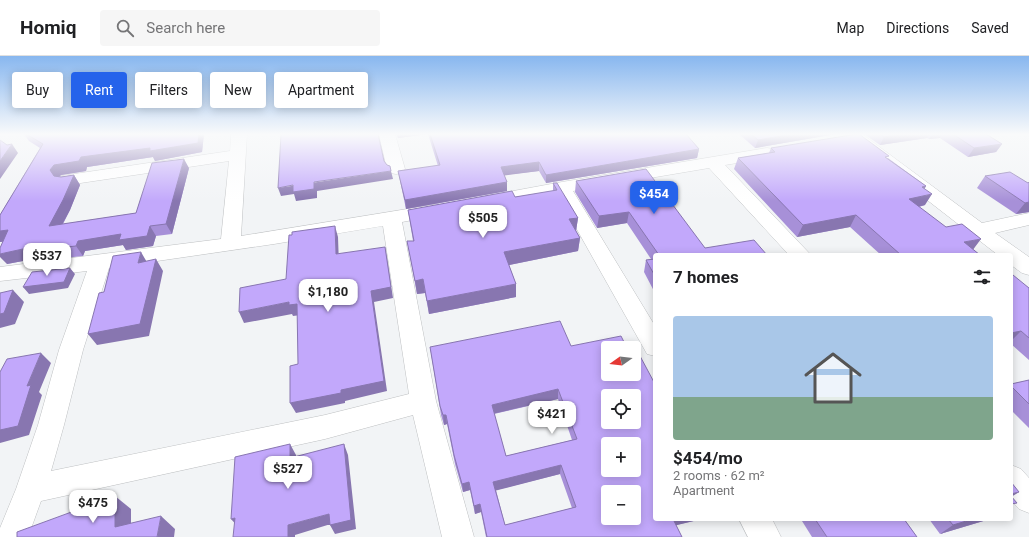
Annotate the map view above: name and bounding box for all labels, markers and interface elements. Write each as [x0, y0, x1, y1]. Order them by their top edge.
search box [100, 10, 380, 46]
text: Homiq [20, 16, 76, 39]
icon: search [114, 17, 136, 39]
text: Search here [146, 19, 225, 37]
text: Map [837, 20, 864, 36]
text: Directions [886, 20, 949, 36]
text: Saved [971, 20, 1009, 36]
chip: Buy [12, 72, 63, 108]
chip: Rent [71, 72, 127, 108]
chip: Filters [135, 72, 202, 108]
chip: New [210, 72, 266, 108]
chip: Apartment [274, 72, 368, 108]
pin: $454 [630, 181, 678, 215]
text: $454 [639, 186, 669, 201]
pin: $505 [459, 205, 507, 239]
text: $505 [468, 210, 498, 225]
pin: $537 [23, 243, 71, 277]
text: $537 [32, 248, 62, 263]
icon: filters [971, 266, 993, 288]
text: 7 homes [673, 267, 739, 287]
pin: $1,180 [295, 279, 361, 313]
text: $1,180 [308, 284, 348, 299]
north arrow [601, 341, 641, 381]
map controls [601, 341, 641, 525]
icon: home [797, 342, 869, 414]
button: locate [601, 389, 641, 429]
pin: $421 [528, 401, 576, 435]
text: $421 [537, 406, 567, 421]
button: + [601, 437, 641, 477]
text: $454/mo [673, 448, 743, 468]
pin: $527 [264, 456, 312, 490]
text: $527 [273, 461, 303, 476]
text: 2 rooms · 62 m² [673, 468, 765, 483]
text: Apartment [673, 483, 735, 498]
button: − [601, 485, 641, 525]
pin: $475 [69, 490, 117, 524]
text: $475 [78, 495, 108, 510]

